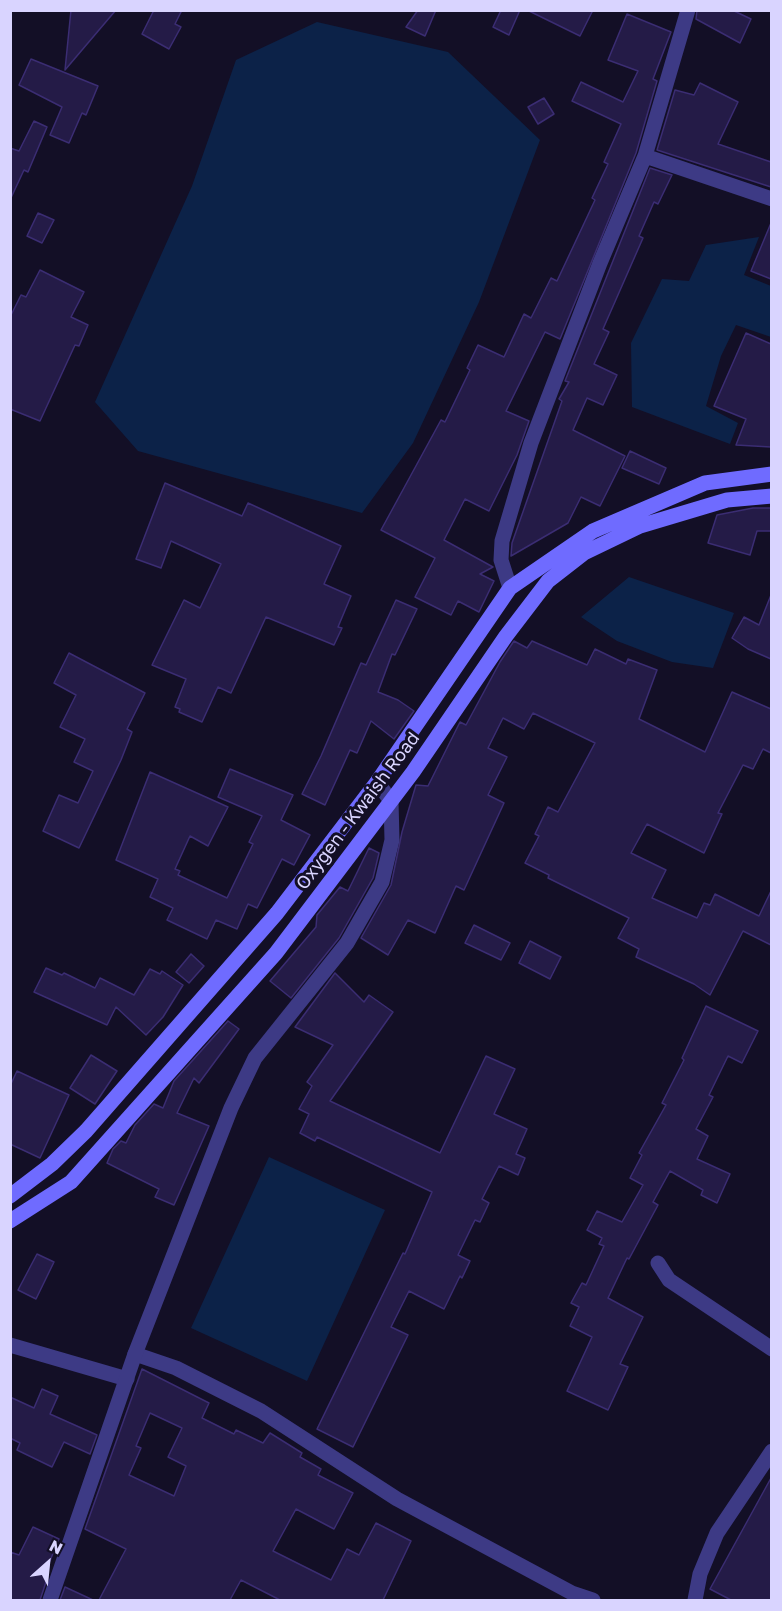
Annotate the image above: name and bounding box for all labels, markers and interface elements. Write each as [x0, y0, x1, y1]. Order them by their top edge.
street label: Oxygen - Kwaish Road [292, 728, 424, 894]
north arrow [18, 1533, 78, 1593]
text: N [46, 1535, 66, 1559]

